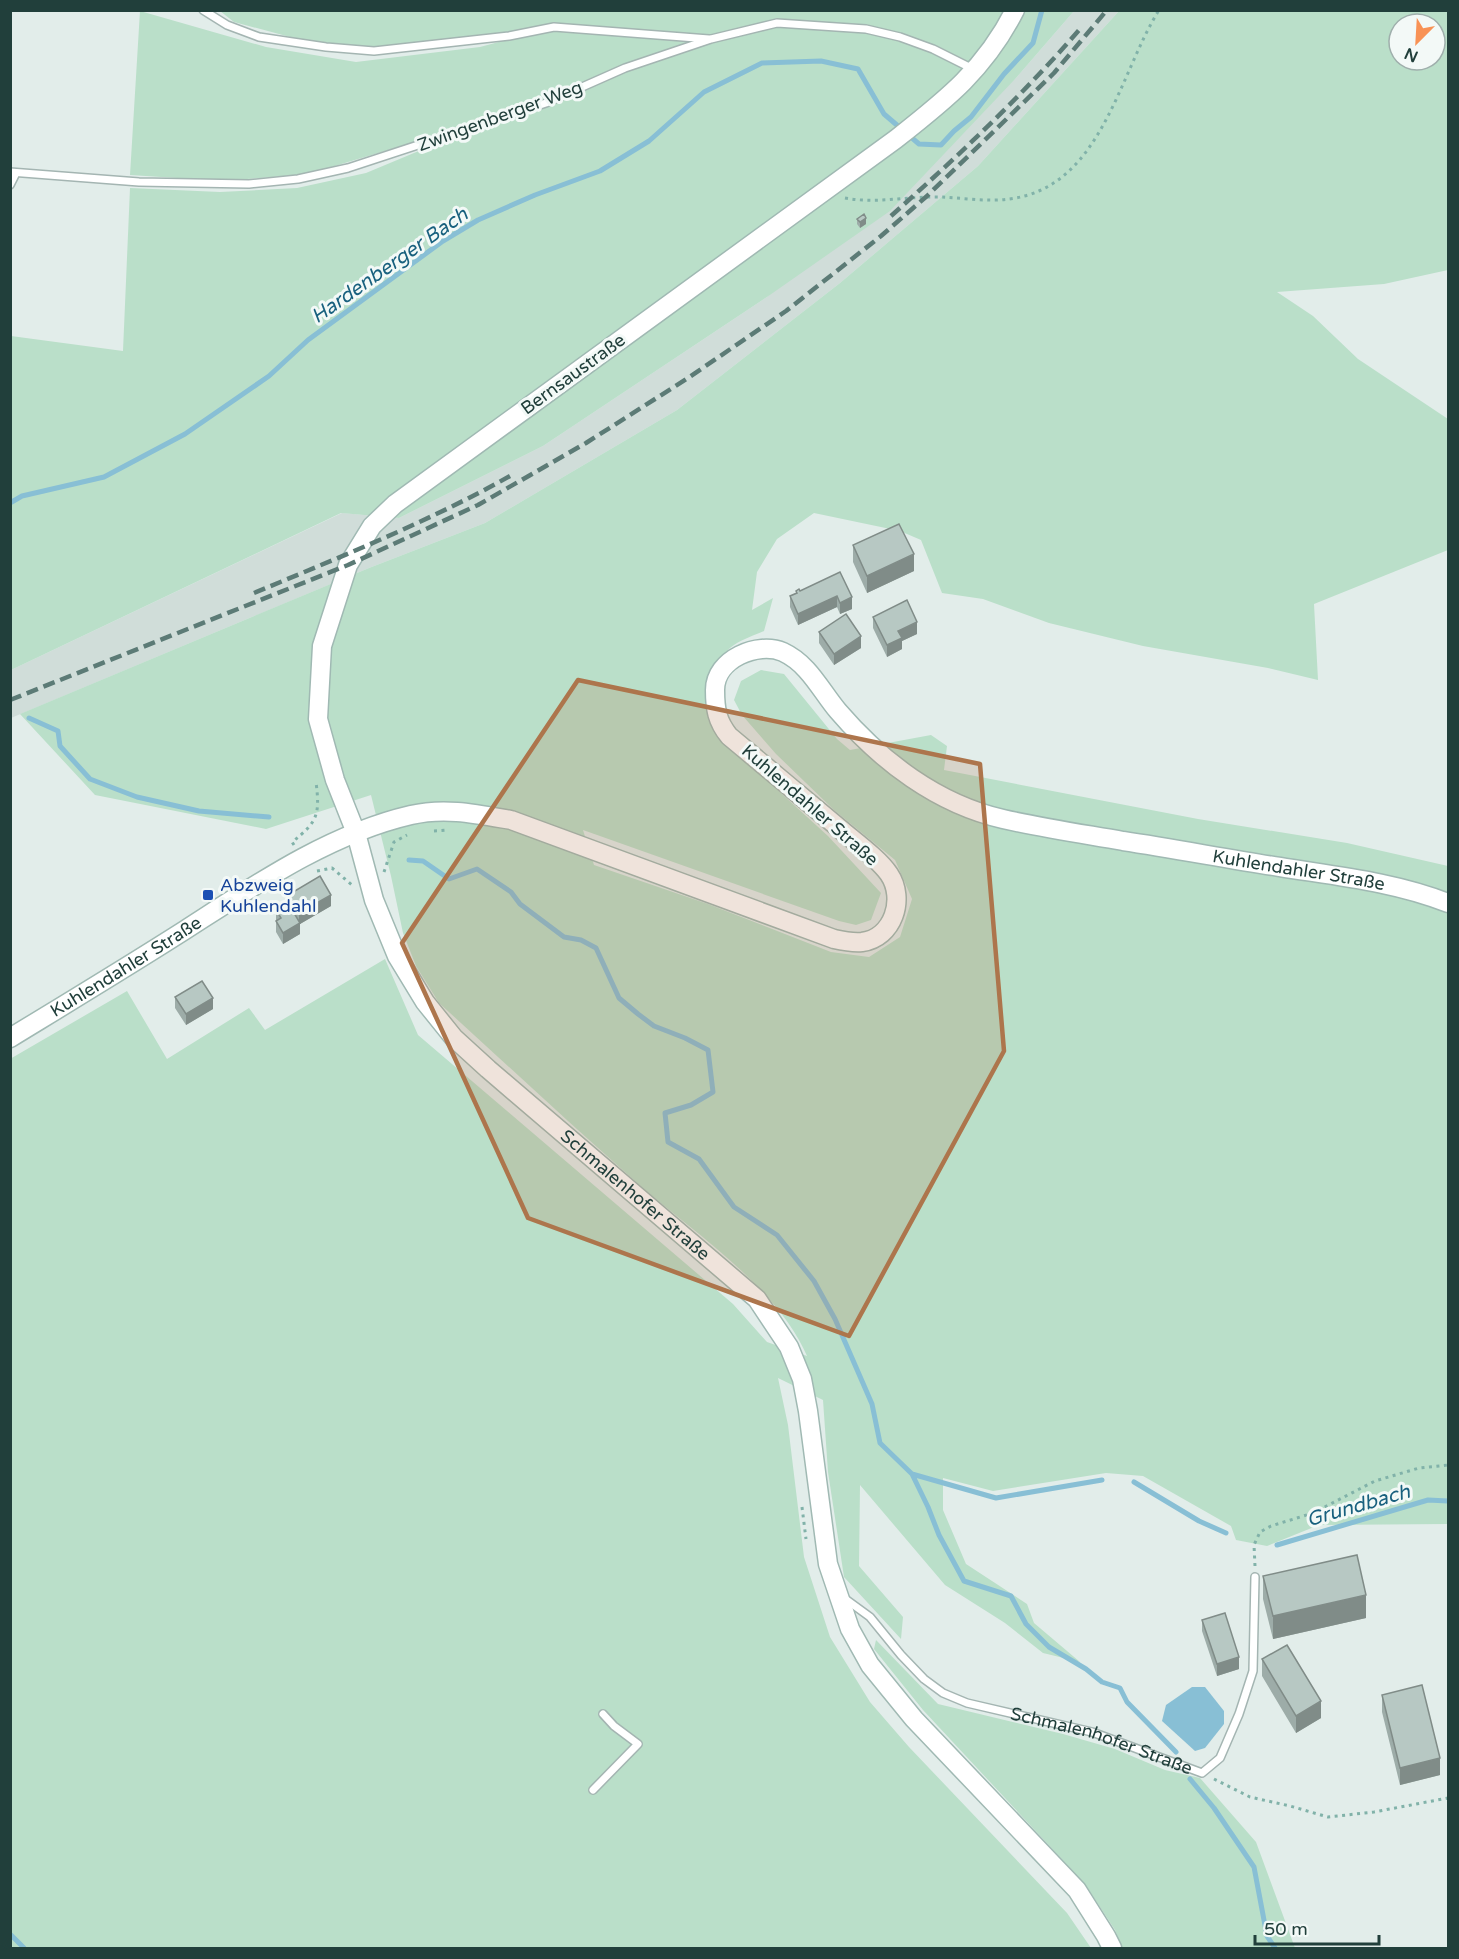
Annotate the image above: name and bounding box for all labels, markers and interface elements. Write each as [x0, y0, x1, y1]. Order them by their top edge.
north arrow [1387, 12, 1447, 72]
text: N [1401, 43, 1421, 67]
street label: Zwingenberger Weg [415, 76, 585, 156]
water label: Hardenberger Bach [307, 202, 473, 329]
street label: Bernsaustraße [517, 329, 629, 419]
street label: Kuhlendahler Straße [737, 740, 883, 870]
street label: Kuhlendahler Straße [1211, 845, 1387, 895]
place label: Abzweig Kuhlendahl [220, 874, 317, 917]
marker: Abzweig Kuhlendahl [201, 888, 215, 902]
street label: Kuhlendahler Straße [46, 911, 206, 1022]
street label: Schmalenhofer Straße [556, 1125, 715, 1265]
water label: Grundbach [1304, 1480, 1414, 1532]
street label: Schmalenhofer Straße [1008, 1702, 1196, 1779]
scale bar [1255, 1908, 1380, 1946]
text: 50 m [1264, 1918, 1308, 1940]

